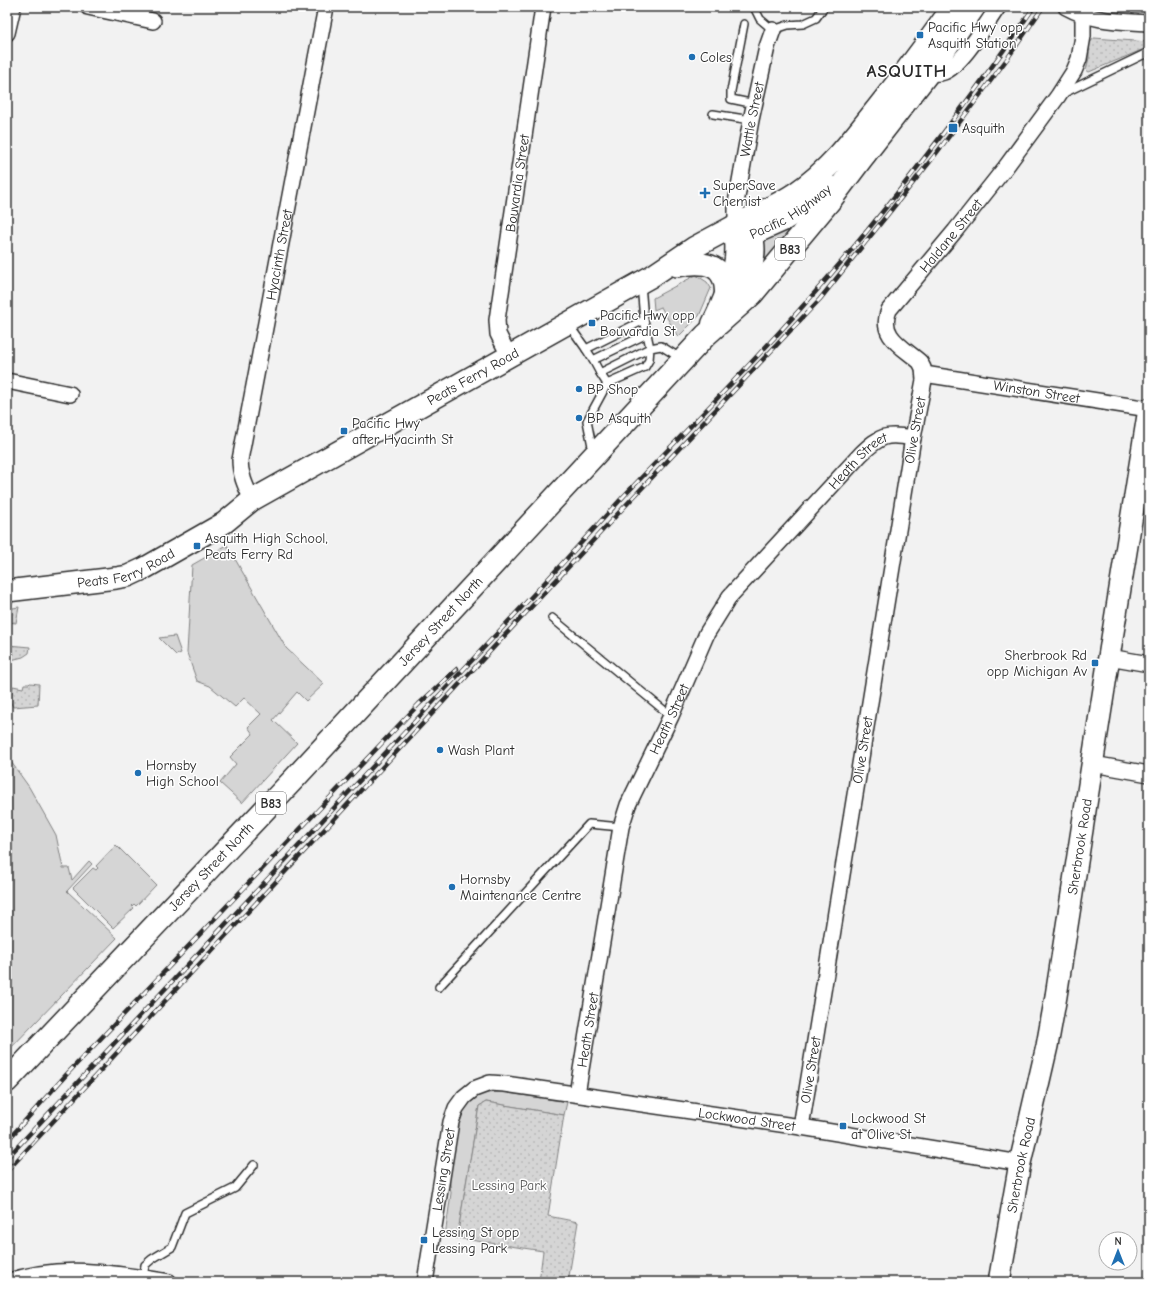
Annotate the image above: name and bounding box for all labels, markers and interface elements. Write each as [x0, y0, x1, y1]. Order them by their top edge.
place label: Pacific Hwy opp Asquith Station [928, 19, 1023, 52]
marker: Pacific Hwy opp Asquith Station [915, 30, 925, 40]
place label: Coles [700, 49, 732, 66]
marker: Coles [687, 52, 697, 62]
district label: ASQUITH [867, 61, 947, 82]
street label: Wattle Street [736, 79, 768, 159]
place label: Asquith [962, 120, 1005, 137]
marker: Asquith [947, 122, 959, 134]
street label: Bouvardia Street [502, 132, 533, 233]
place label: SuperSave Chemist [713, 177, 775, 210]
street label: Pacific Highway [747, 180, 835, 243]
marker: SuperSave Chemist [700, 188, 710, 198]
street label: Haldane Street [916, 195, 987, 276]
street label: Hyacinth Street [262, 207, 296, 302]
road number: B83 [775, 238, 805, 260]
place label: Pacific Hwy opp Bouvardia St [600, 307, 695, 340]
marker: Pacific Hwy opp Bouvardia St [587, 318, 597, 328]
street label: Peats Ferry Road [424, 344, 522, 409]
street label: Winston Street [992, 377, 1082, 407]
place label: BP Shop [587, 381, 638, 398]
marker: BP Shop [574, 384, 584, 394]
street label: Olive Street [901, 394, 930, 465]
place label: BP Asquith [587, 410, 651, 427]
marker: BP Asquith [574, 413, 584, 423]
place label: Pacific Hwy after Hyacinth St [352, 415, 454, 448]
marker: Pacific Hwy after Hyacinth St [339, 426, 349, 436]
street label: Heath Street [825, 428, 890, 493]
place label: Asquith High School, Peats Ferry Rd [205, 530, 328, 563]
marker: Asquith High School, Peats Ferry Rd [192, 541, 202, 551]
street label: Peats Ferry Road [76, 545, 178, 592]
street label: Jersey Street North [395, 573, 487, 670]
place label: Sherbrook Rd opp Michigan Av [987, 647, 1087, 680]
marker: Sherbrook Rd opp Michigan Av [1090, 658, 1100, 668]
street label: Heath Street [646, 680, 693, 757]
street label: Olive Street [849, 714, 877, 785]
place label: Wash Plant [448, 742, 515, 759]
marker: Wash Plant [435, 745, 445, 755]
place label: Hornsby High School [146, 757, 219, 790]
marker: Hornsby High School [133, 768, 143, 778]
road number: B83 [256, 792, 286, 814]
street label: Sherbrook Road [1064, 797, 1096, 896]
street label: Jersey Street North [165, 819, 257, 915]
place label: Hornsby Maintenance Centre [460, 871, 581, 904]
marker: Hornsby Maintenance Centre [447, 882, 457, 892]
street label: Heath Street [574, 990, 603, 1069]
street label: Olive Street [797, 1034, 825, 1105]
street label: Lockwood Street [697, 1104, 798, 1135]
place label: Lockwood St at Olive St [851, 1110, 926, 1143]
street label: Sherbrook Road [1003, 1116, 1039, 1214]
marker: Lockwood St at Olive St [838, 1121, 848, 1131]
street label: Lessing Street [429, 1126, 459, 1212]
park label: Lessing Park [471, 1177, 547, 1194]
place label: Lessing St opp Lessing Park [432, 1224, 519, 1257]
north arrow [1098, 1231, 1138, 1271]
marker: Lessing St opp Lessing Park [419, 1235, 429, 1245]
text: N [1114, 1235, 1122, 1248]

